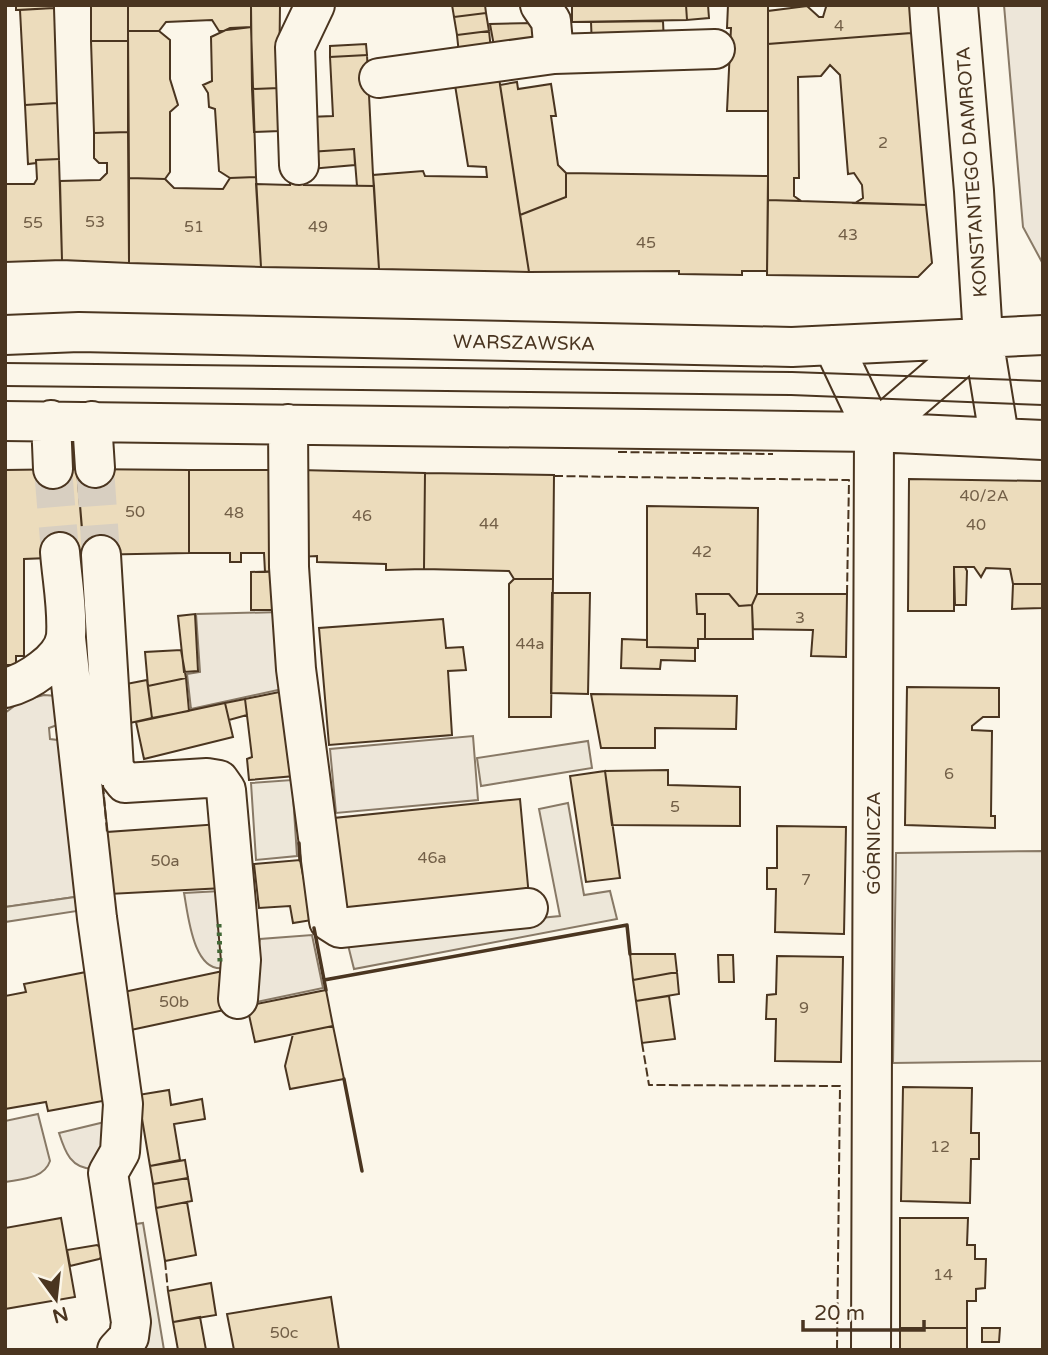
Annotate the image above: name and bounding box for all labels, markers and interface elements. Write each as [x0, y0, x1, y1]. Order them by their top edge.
house number: 4 [834, 16, 844, 36]
street label: KONSTANTEGO DAMROTA [952, 46, 992, 298]
house number: 2 [878, 133, 888, 153]
house number: 53 [85, 212, 105, 232]
house number: 55 [23, 213, 43, 233]
house number: 51 [184, 217, 204, 237]
house number: 49 [308, 217, 328, 237]
house number: 43 [838, 225, 858, 245]
house number: 45 [636, 233, 656, 253]
street label: WARSZAWSKA [453, 331, 595, 355]
house number: 40/2A [959, 486, 1009, 506]
house number: 50 [125, 502, 145, 522]
house number: 48 [224, 503, 244, 523]
house number: 46 [352, 506, 372, 526]
house number: 44 [479, 514, 499, 534]
house number: 40 [966, 515, 986, 535]
house number: 42 [692, 542, 712, 562]
house number: 3 [795, 608, 805, 628]
house number: 44a [515, 634, 545, 654]
house number: 6 [944, 764, 954, 784]
street label: GÓRNICZA [862, 791, 885, 895]
house number: 5 [670, 797, 680, 817]
house number: 46a [417, 848, 447, 868]
house number: 50a [150, 851, 180, 871]
house number: 7 [801, 870, 811, 890]
house number: 50b [159, 992, 189, 1012]
house number: 9 [799, 998, 809, 1018]
house number: 12 [930, 1137, 950, 1157]
north arrow [21, 1264, 91, 1334]
house number: 14 [933, 1265, 953, 1285]
scale bar [803, 1288, 924, 1332]
text: 20 m [814, 1301, 865, 1326]
text: N [50, 1302, 70, 1327]
house number: 50c [270, 1323, 298, 1343]

